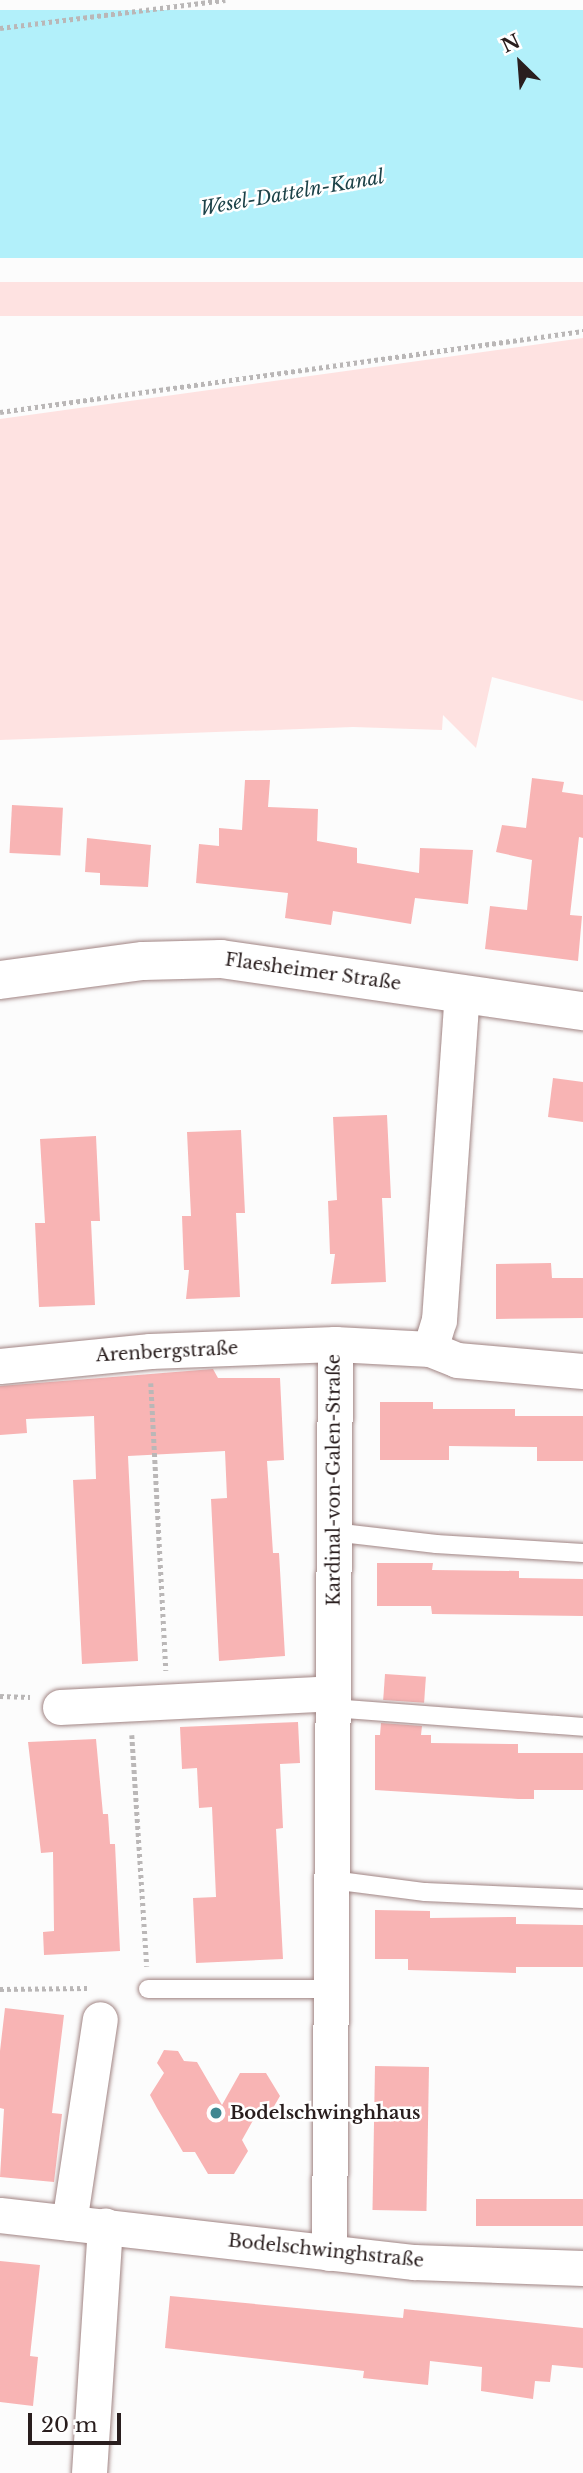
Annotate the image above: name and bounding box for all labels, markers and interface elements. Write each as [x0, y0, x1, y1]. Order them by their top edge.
north arrow [485, 28, 555, 98]
text: N [498, 29, 524, 58]
water label: Wesel-Datteln-Kanal [198, 166, 386, 220]
street label: Flaesheimer Straße [223, 949, 403, 995]
street label: Arenbergstraße [95, 1337, 239, 1367]
street label: Kardinal-von-Galen-Straße [323, 1354, 345, 1606]
place label: Bodelschwinghhaus [230, 2102, 420, 2124]
marker: Bodelschwinghhaus [208, 2105, 224, 2121]
street label: Bodelschwinghstraße [227, 2230, 425, 2272]
scale bar [32, 2400, 124, 2444]
text: 20 m [41, 2412, 98, 2438]

